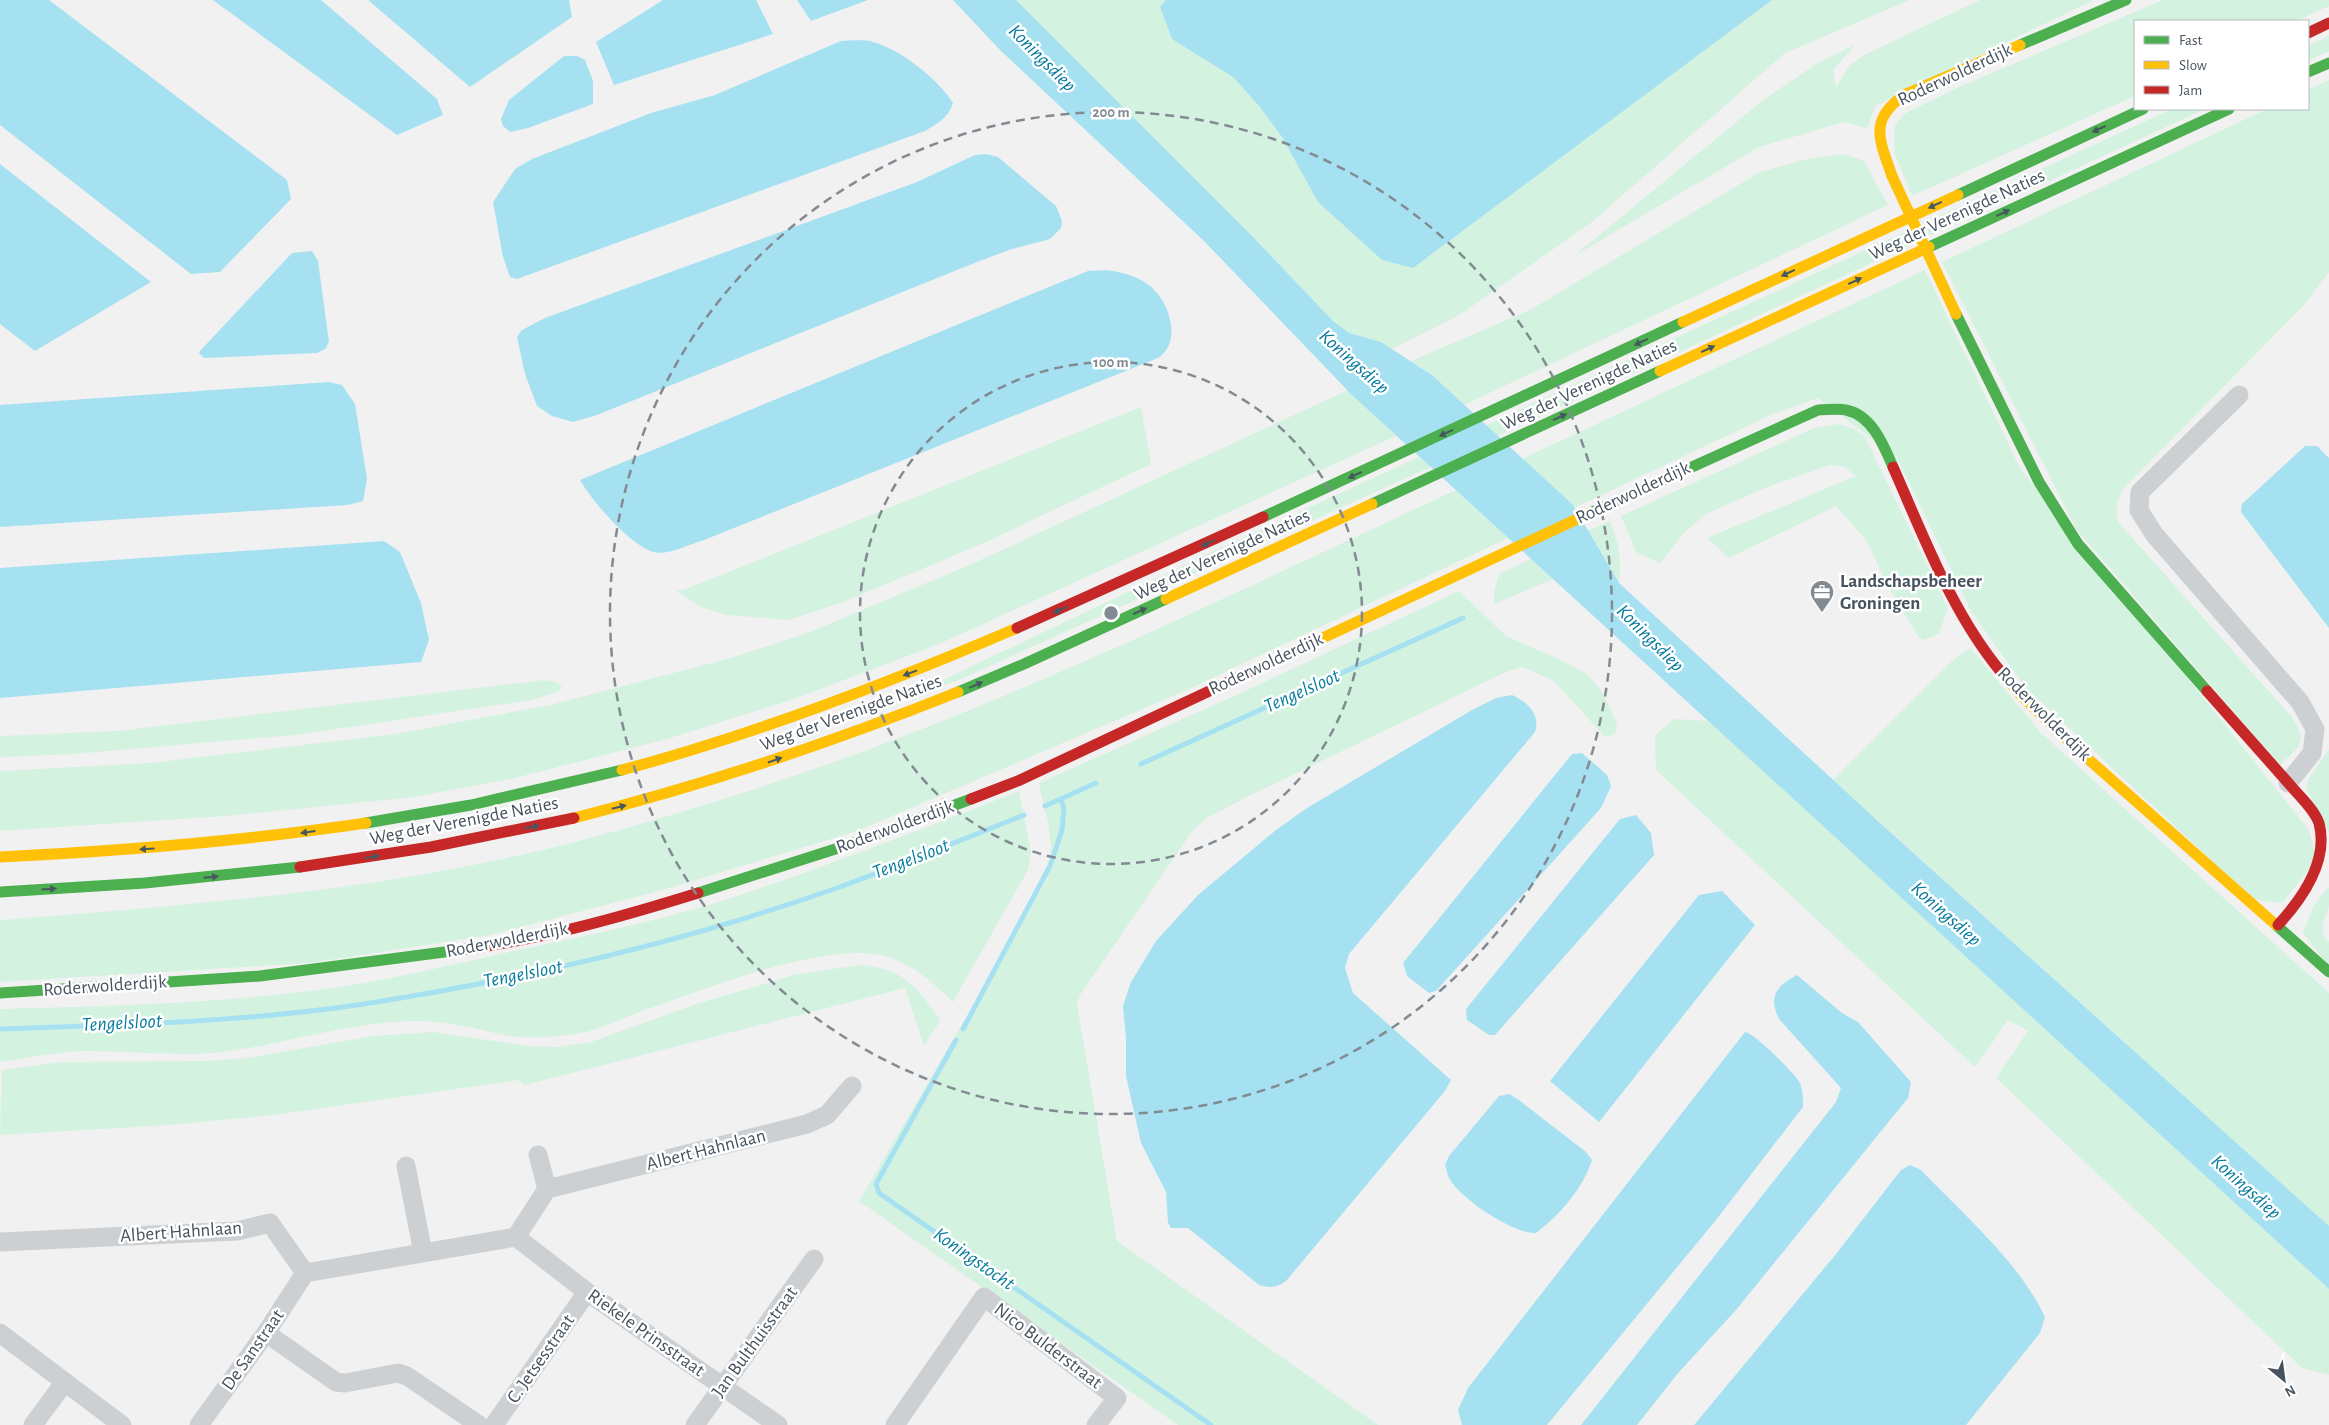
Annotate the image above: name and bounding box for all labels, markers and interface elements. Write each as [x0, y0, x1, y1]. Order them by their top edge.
legend [2134, 20, 2309, 110]
water label: Koningsdiep [1005, 21, 1080, 96]
text: Fast [2179, 33, 2203, 48]
street label: Roderwolderdijk [1895, 40, 2015, 110]
text: Slow [2179, 58, 2207, 73]
text: Jam [2179, 83, 2202, 98]
text: 200 m [1092, 105, 1130, 120]
one-way arrow [2092, 126, 2106, 134]
street label: Weg der Verenigde Naties [1866, 166, 2048, 264]
one-way arrow [1928, 200, 1943, 209]
one-way arrow [1996, 208, 2010, 216]
one-way arrow [1781, 270, 1795, 278]
one-way arrow [1848, 276, 1862, 284]
water label: Koningsdiep [1315, 326, 1393, 398]
street label: Weg der Verenigde Naties [1498, 336, 1680, 434]
one-way arrow [1634, 338, 1648, 346]
one-way arrow [1701, 345, 1715, 353]
text: 100 m [1093, 355, 1129, 370]
one-way arrow [1553, 413, 1568, 422]
one-way arrow [1439, 429, 1453, 437]
street label: Roderwolderdijk [1573, 458, 1693, 528]
one-way arrow [1348, 470, 1363, 479]
street label: Weg der Verenigde Naties [1131, 506, 1313, 604]
one-way arrow [1201, 539, 1215, 547]
place label: Landschapsbeheer Groningen [1840, 572, 1982, 613]
office icon: Landschapsbeheer Groningen [1809, 579, 1835, 613]
water label: Koningsdiep [1613, 601, 1688, 676]
centre of rings [1102, 604, 1120, 622]
one-way arrow [1053, 606, 1067, 614]
one-way arrow [1133, 607, 1148, 616]
street label: Roderwolderdijk [1206, 629, 1326, 699]
street label: Roderwolderdijk [1994, 664, 2095, 765]
water label: Tengelsloot [1261, 665, 1343, 717]
one-way arrow [902, 669, 917, 677]
street label: Weg der Verenigde Naties [758, 671, 944, 755]
one-way arrow [969, 680, 983, 688]
one-way arrow [768, 756, 783, 764]
street label: Weg der Verenigde Naties [368, 793, 560, 849]
street label: Roderwolderdijk [834, 797, 957, 857]
one-way arrow [612, 802, 627, 810]
one-way arrow [524, 823, 539, 831]
one-way arrow [300, 828, 316, 836]
water label: Tengelsloot [870, 835, 953, 883]
one-way arrow [139, 845, 155, 853]
one-way arrow [364, 852, 380, 860]
one-way arrow [203, 873, 219, 881]
water label: Koningsdiep [1907, 878, 1985, 950]
one-way arrow [41, 885, 57, 893]
street label: Roderwolderdijk [445, 919, 570, 961]
water label: Tengelsloot [482, 956, 565, 992]
street label: Roderwolderdijk [43, 972, 168, 1000]
water label: Tengelsloot [81, 1011, 163, 1035]
street label: Albert Hahnlaan [644, 1126, 768, 1174]
water label: Koningsdiep [2207, 1151, 2285, 1223]
street label: Albert Hahnlaan [119, 1218, 243, 1246]
water label: Koningstocht [930, 1224, 1018, 1294]
street label: Jan Bulthuisstraat [709, 1283, 801, 1401]
street label: Riekele Prinsstraat [584, 1286, 708, 1380]
street label: Nico Bulderstraat [991, 1299, 1105, 1393]
street label: De Sanstraat [218, 1306, 288, 1394]
street label: C. Jetsesstraat [504, 1311, 578, 1407]
north arrow [2259, 1355, 2309, 1405]
text: N [2282, 1382, 2297, 1399]

